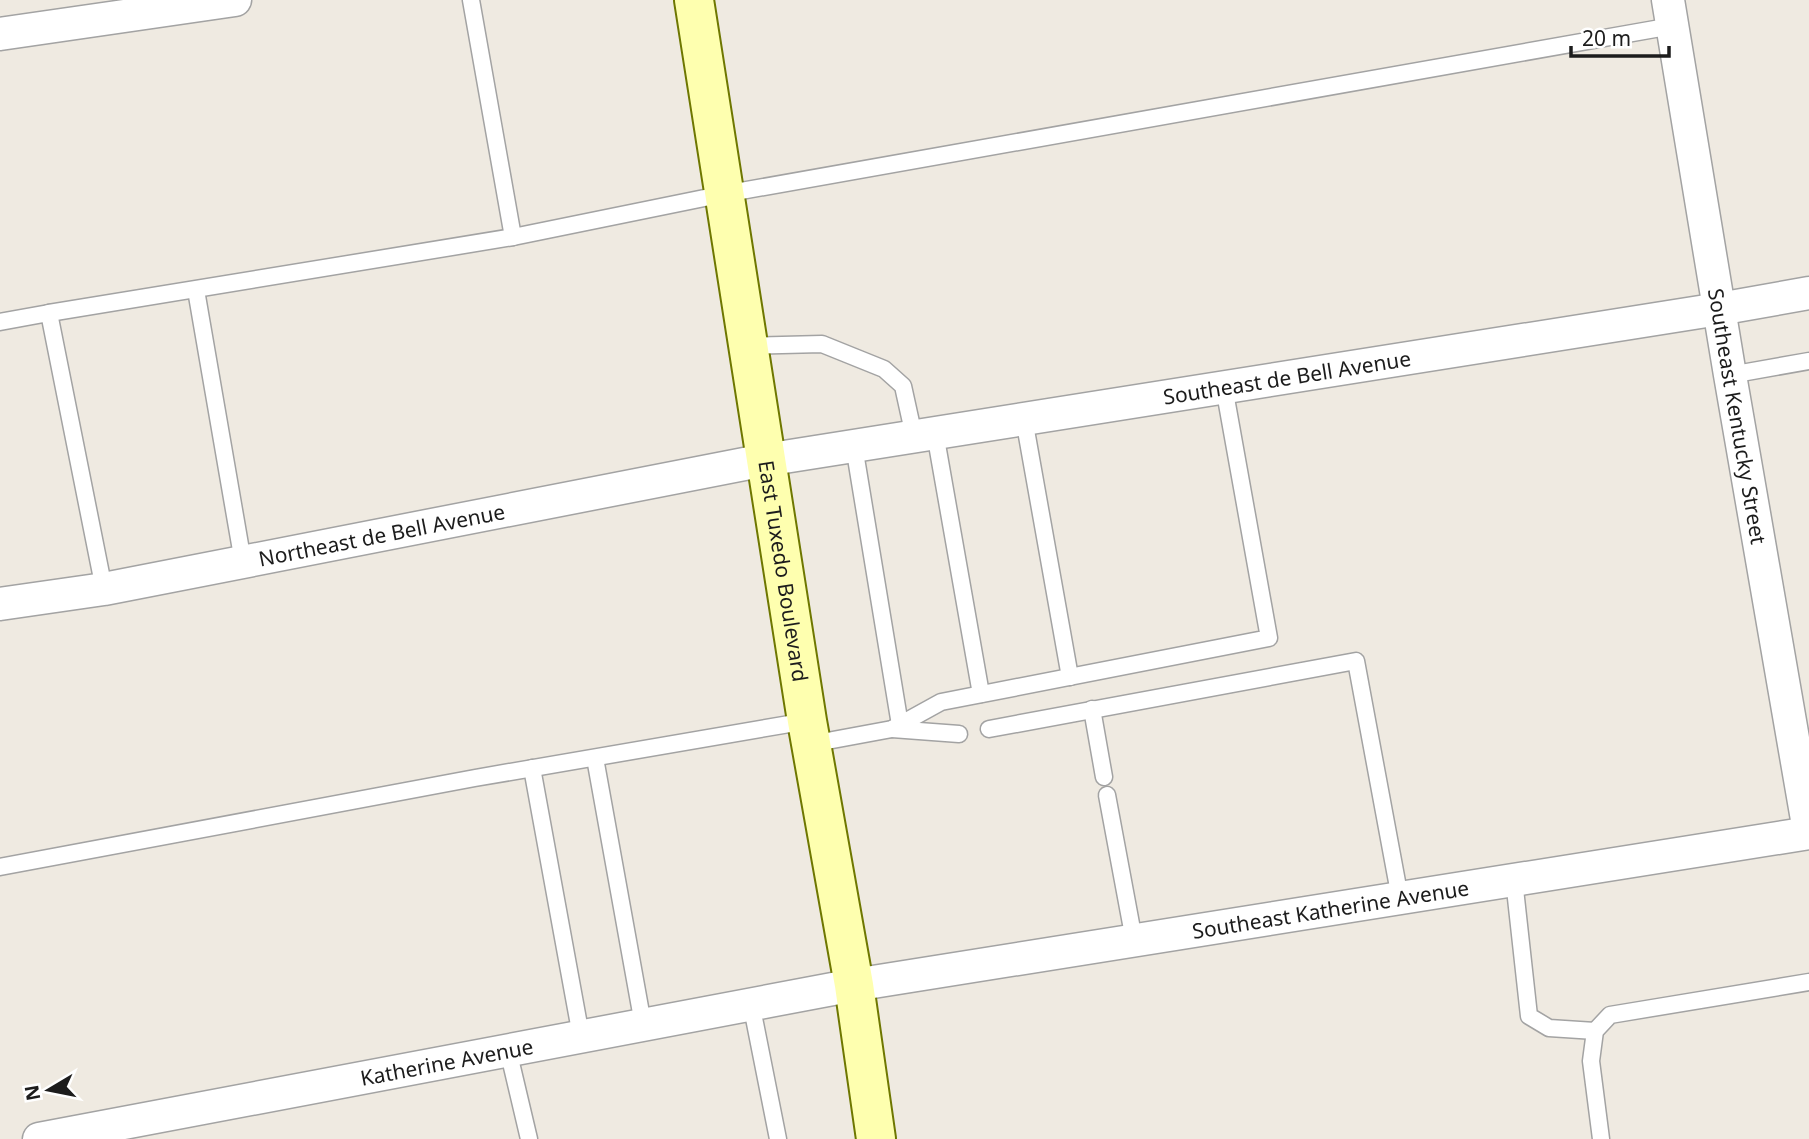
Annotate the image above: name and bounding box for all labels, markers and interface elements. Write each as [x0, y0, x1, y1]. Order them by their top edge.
scale bar [1571, 14, 1669, 58]
text: 20 m [1582, 24, 1631, 52]
street label: Southeast Kentucky Street [1702, 286, 1773, 547]
street label: Southeast de Bell Avenue [1161, 344, 1413, 411]
street label: East Tuxedo Boulevard [752, 458, 815, 684]
street label: Northeast de Bell Avenue [256, 497, 507, 573]
street label: Southeast Katherine Avenue [1190, 873, 1471, 945]
street label: Katherine Avenue [358, 1032, 536, 1092]
north arrow [14, 1055, 84, 1125]
text: N [18, 1083, 46, 1103]

